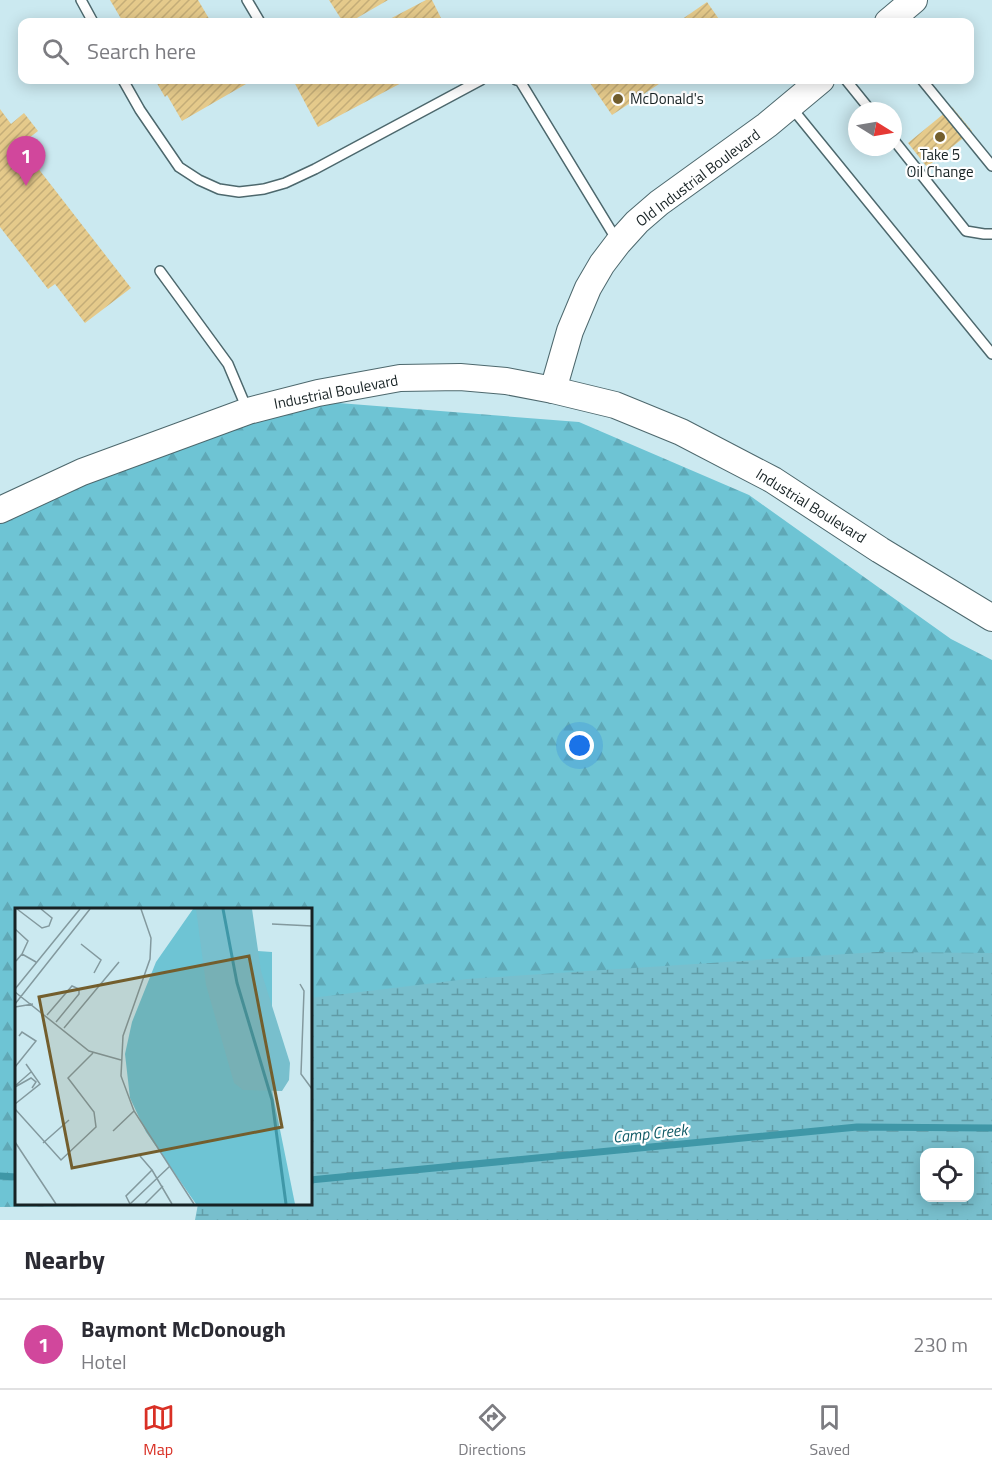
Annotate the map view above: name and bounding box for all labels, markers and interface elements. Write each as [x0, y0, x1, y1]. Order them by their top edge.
search box [18, 18, 974, 84]
text: Search here [87, 34, 196, 68]
icon: search [39, 35, 72, 68]
place label: McDonald's [630, 87, 704, 110]
marker: McDonald's [611, 92, 625, 106]
north arrow [848, 102, 902, 156]
street label: Old Industrial Boulevard [631, 123, 765, 232]
marker: Take 5 Oil Change [933, 130, 947, 144]
pin: 1 [6, 136, 46, 186]
place label: Take 5 Oil Change [906, 143, 974, 183]
street label: Industrial Boulevard [272, 368, 400, 415]
street label: Industrial Boulevard [752, 462, 871, 549]
your location [565, 731, 594, 760]
inset map [15, 908, 312, 1205]
water label: Camp Creek [612, 1117, 690, 1149]
map controls [920, 1148, 974, 1202]
button: locate [920, 1148, 974, 1202]
text: Nearby [24, 1240, 105, 1279]
text: Baymont McDonough [81, 1312, 286, 1346]
text: 1 [38, 1329, 49, 1360]
text: 230 m [913, 1329, 968, 1360]
text: Hotel [81, 1346, 127, 1377]
tab: Map [142, 1401, 175, 1461]
tab: Directions [458, 1401, 526, 1461]
tab: Saved [810, 1401, 850, 1461]

